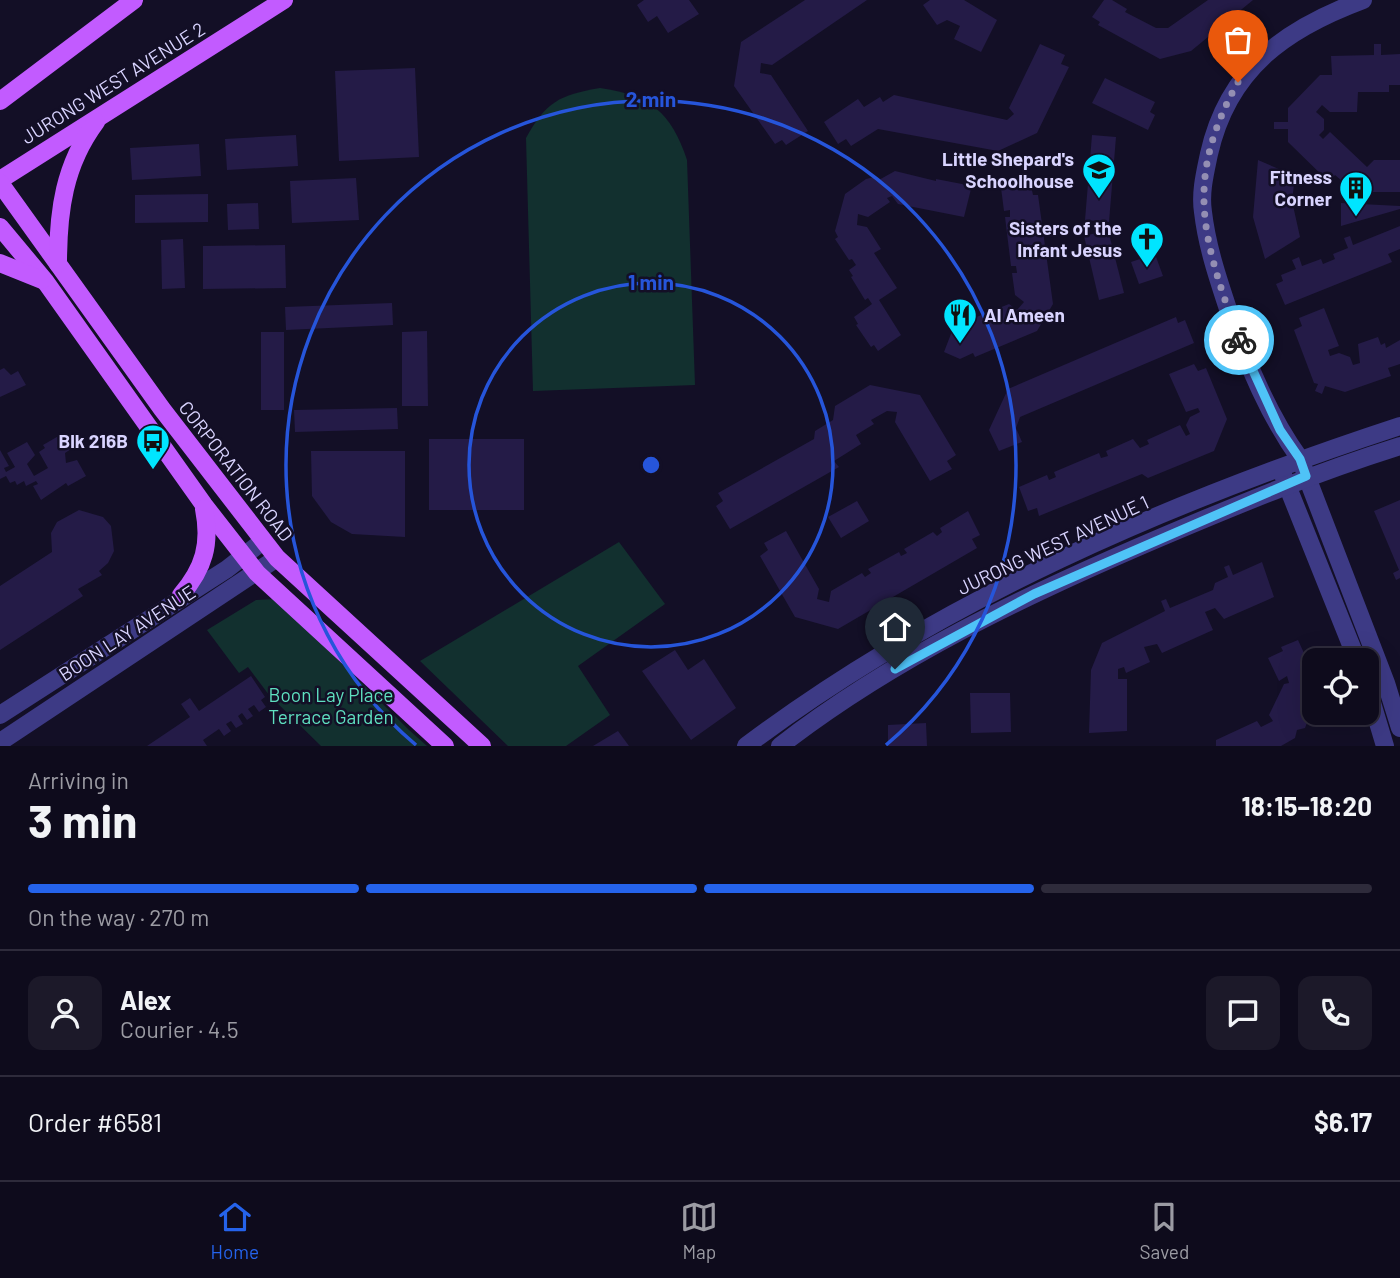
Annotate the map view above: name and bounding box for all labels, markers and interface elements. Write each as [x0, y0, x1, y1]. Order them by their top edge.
pin [1208, 10, 1268, 82]
street label: JURONG WEST AVENUE 2 [17, 17, 209, 148]
icon: bag [1219, 21, 1257, 59]
text: 2 min [626, 86, 676, 111]
place label: Little Shepard's Schoolhouse [942, 147, 1074, 192]
school or university icon: Little Shepard's Schoolhouse [1080, 151, 1118, 200]
place label: Fitness Corner [1270, 165, 1333, 210]
building icon: Fitness Corner [1337, 169, 1375, 218]
place label: Sisters of the Infant Jesus [1009, 216, 1122, 261]
church icon: Sisters of the Infant Jesus [1128, 220, 1166, 269]
text: 1 min [628, 269, 674, 294]
restaurant icon: Al Ameen [941, 296, 979, 345]
place label: Al Ameen [984, 303, 1065, 326]
courier [1204, 305, 1274, 375]
icon: bike [1220, 321, 1258, 359]
street label: CORPORATION ROAD [175, 396, 298, 545]
bus stop icon: Blk 216B [134, 422, 172, 471]
place label: Blk 216B [58, 429, 128, 452]
centre of rings [639, 453, 663, 477]
street label: JURONG WEST AVENUE 1 [954, 490, 1152, 599]
street label: BOON LAY AVENUE [54, 580, 199, 685]
pin [865, 597, 925, 669]
icon: home [876, 608, 914, 646]
map controls [1302, 648, 1379, 725]
button: locate [1302, 648, 1379, 725]
park label: Boon Lay Place Terrace Garden [268, 683, 394, 728]
text: Arriving in [28, 766, 129, 794]
text: 18:15–18:20 [1242, 790, 1372, 821]
text: 3 min [28, 792, 137, 847]
text: On the way · 270 m [28, 903, 209, 931]
button: person [28, 976, 102, 1050]
button: chat [1206, 976, 1280, 1050]
button: phone [1298, 976, 1372, 1050]
text: Alex [120, 984, 171, 1015]
text: Courier · 4.5 [120, 1015, 239, 1043]
text: Order #6581 [28, 1106, 162, 1137]
text: $6.17 [1314, 1106, 1372, 1137]
tab: Home [211, 1198, 259, 1263]
tab: Map [680, 1198, 718, 1263]
tab: Saved [1140, 1198, 1189, 1263]

